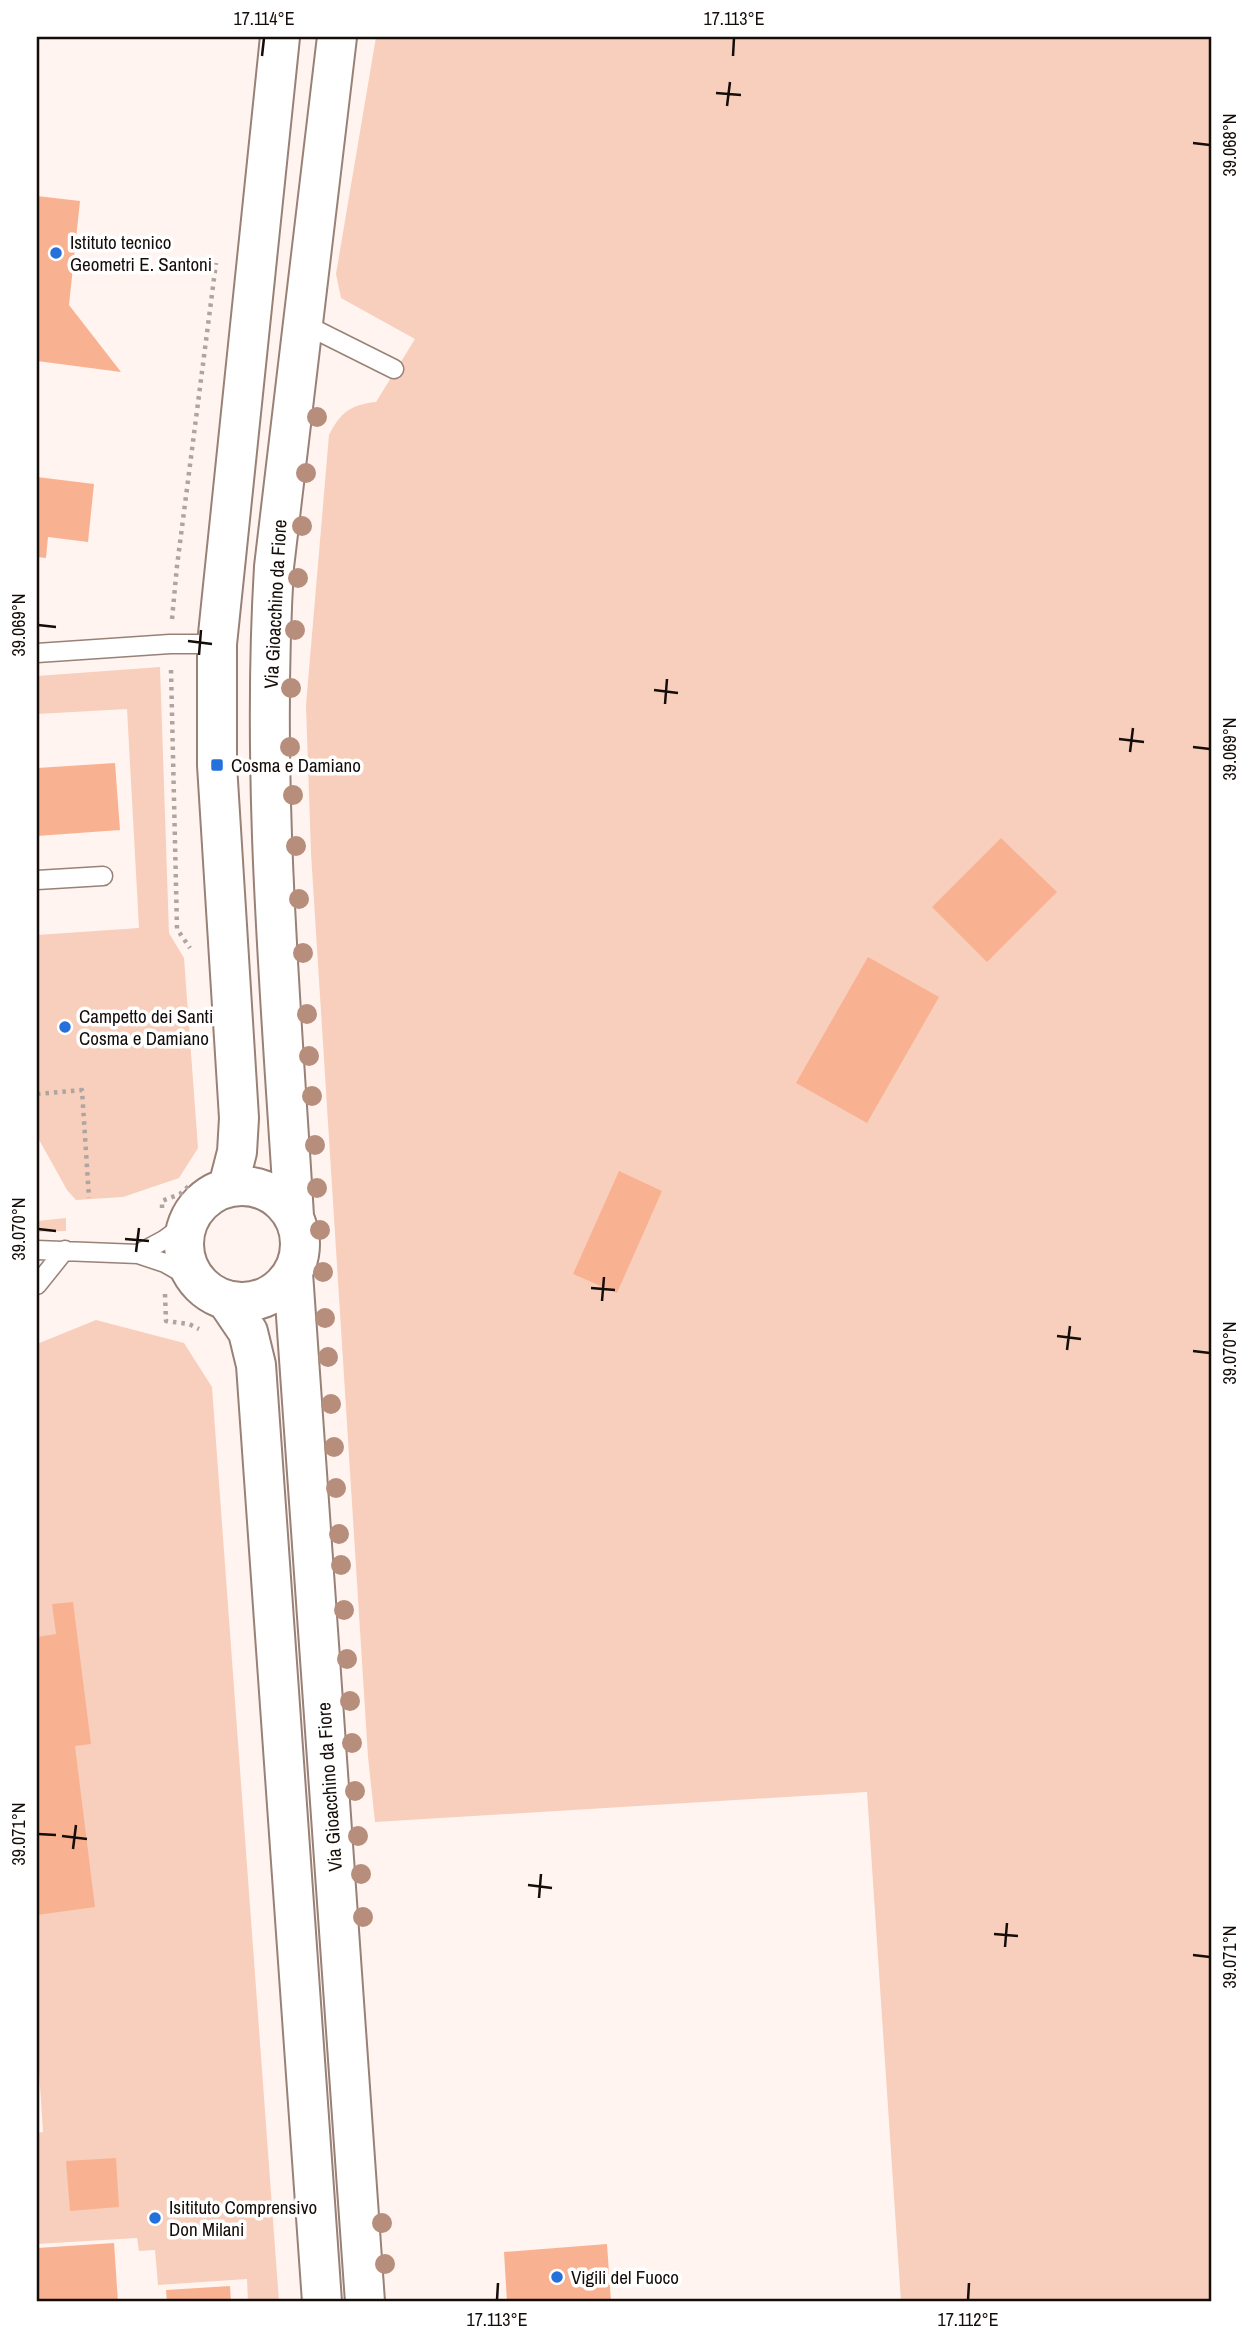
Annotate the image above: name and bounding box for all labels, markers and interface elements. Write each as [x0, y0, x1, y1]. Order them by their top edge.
text: 17.114°E [233, 6, 295, 31]
text: 17.113°E [703, 6, 765, 31]
text: 39.068°N [1217, 114, 1242, 177]
place label: Istituto tecnico Geometri E. Santoni [70, 229, 212, 277]
marker: Istituto tecnico Geometri E. Santoni [48, 245, 64, 261]
street label: Via Gioacchino da Fiore [258, 519, 292, 689]
text: 39.069°N [6, 594, 31, 657]
text: 39.069°N [1217, 718, 1242, 781]
place label: Cosma e Damiano [231, 752, 361, 778]
marker: Cosma e Damiano [209, 757, 225, 773]
place label: Campetto dei Santi Cosma e Damiano [79, 1003, 213, 1051]
marker: Campetto dei Santi Cosma e Damiano [57, 1019, 73, 1035]
text: 39.070°N [6, 1198, 31, 1261]
text: 39.070°N [1217, 1322, 1242, 1385]
street label: Via Gioacchino da Fiore [310, 1702, 348, 1872]
text: 39.071°N [6, 1803, 31, 1866]
text: 39.071°N [1217, 1926, 1242, 1989]
place label: Isitituto Comprensivo Don Milani [169, 2194, 317, 2242]
marker: Isitituto Comprensivo Don Milani [147, 2210, 163, 2226]
place label: Vigili del Fuoco [571, 2264, 679, 2290]
marker: Vigili del Fuoco [549, 2269, 565, 2285]
text: 17.113°E [466, 2307, 528, 2332]
text: 17.112°E [937, 2307, 999, 2332]

